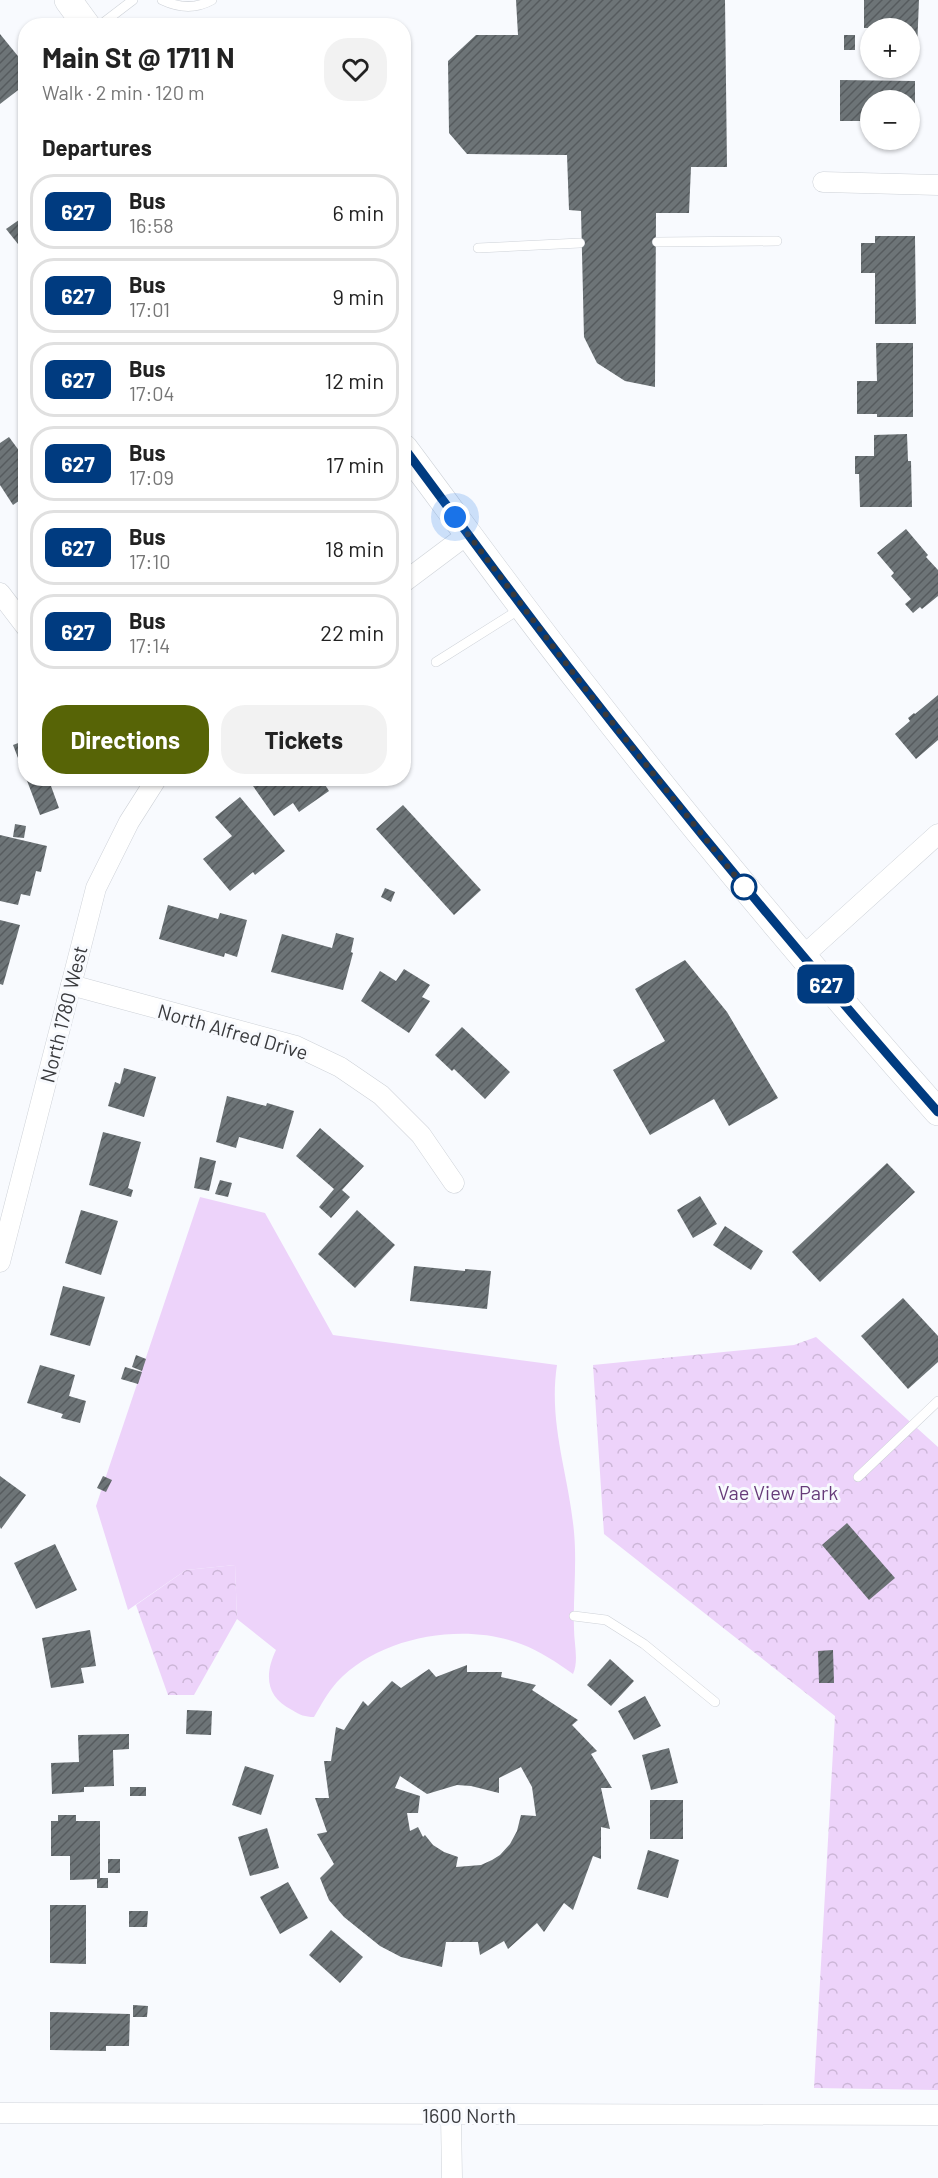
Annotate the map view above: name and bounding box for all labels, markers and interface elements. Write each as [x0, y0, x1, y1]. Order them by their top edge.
map controls [860, 18, 920, 150]
button: + [860, 18, 920, 78]
button: heart [324, 38, 387, 101]
text: Main St @ 1711 N [42, 40, 235, 74]
text: Walk · 2 min · 120 m [42, 80, 205, 104]
button: − [860, 90, 920, 150]
text: Departures [42, 134, 152, 160]
text: Bus [129, 187, 166, 213]
text: 627 [61, 199, 95, 224]
text: 6 min [333, 199, 384, 225]
text: 16:58 [129, 213, 174, 237]
text: Bus [129, 271, 166, 297]
text: 627 [61, 283, 95, 308]
text: 9 min [332, 283, 384, 309]
text: 17:01 [129, 297, 170, 321]
text: Bus [129, 355, 166, 381]
text: 627 [61, 367, 95, 392]
text: 12 min [324, 367, 384, 393]
text: 17:04 [129, 381, 175, 405]
text: Bus [129, 439, 166, 465]
text: 627 [61, 451, 95, 476]
text: 17 min [326, 451, 384, 477]
text: 17:09 [129, 465, 174, 489]
your location [440, 502, 470, 532]
text: Bus [129, 523, 166, 549]
text: 627 [61, 535, 95, 560]
text: 18 min [325, 535, 384, 561]
text: 17:10 [129, 549, 171, 573]
text: Bus [129, 607, 166, 633]
text: 627 [61, 619, 95, 644]
text: 22 min [320, 619, 384, 645]
text: 17:14 [129, 633, 170, 657]
button: Directions [42, 705, 209, 774]
button: Tickets [221, 705, 387, 774]
unlabelled marker [731, 874, 757, 900]
street label: North 1780 West [34, 943, 92, 1085]
line badge: 627 [792, 964, 860, 1004]
text: 627 [809, 972, 843, 997]
street label: North Alfred Drive [155, 998, 311, 1064]
park label: Vae View Park [718, 1480, 838, 1504]
street label: 1600 North [422, 2103, 516, 2127]

